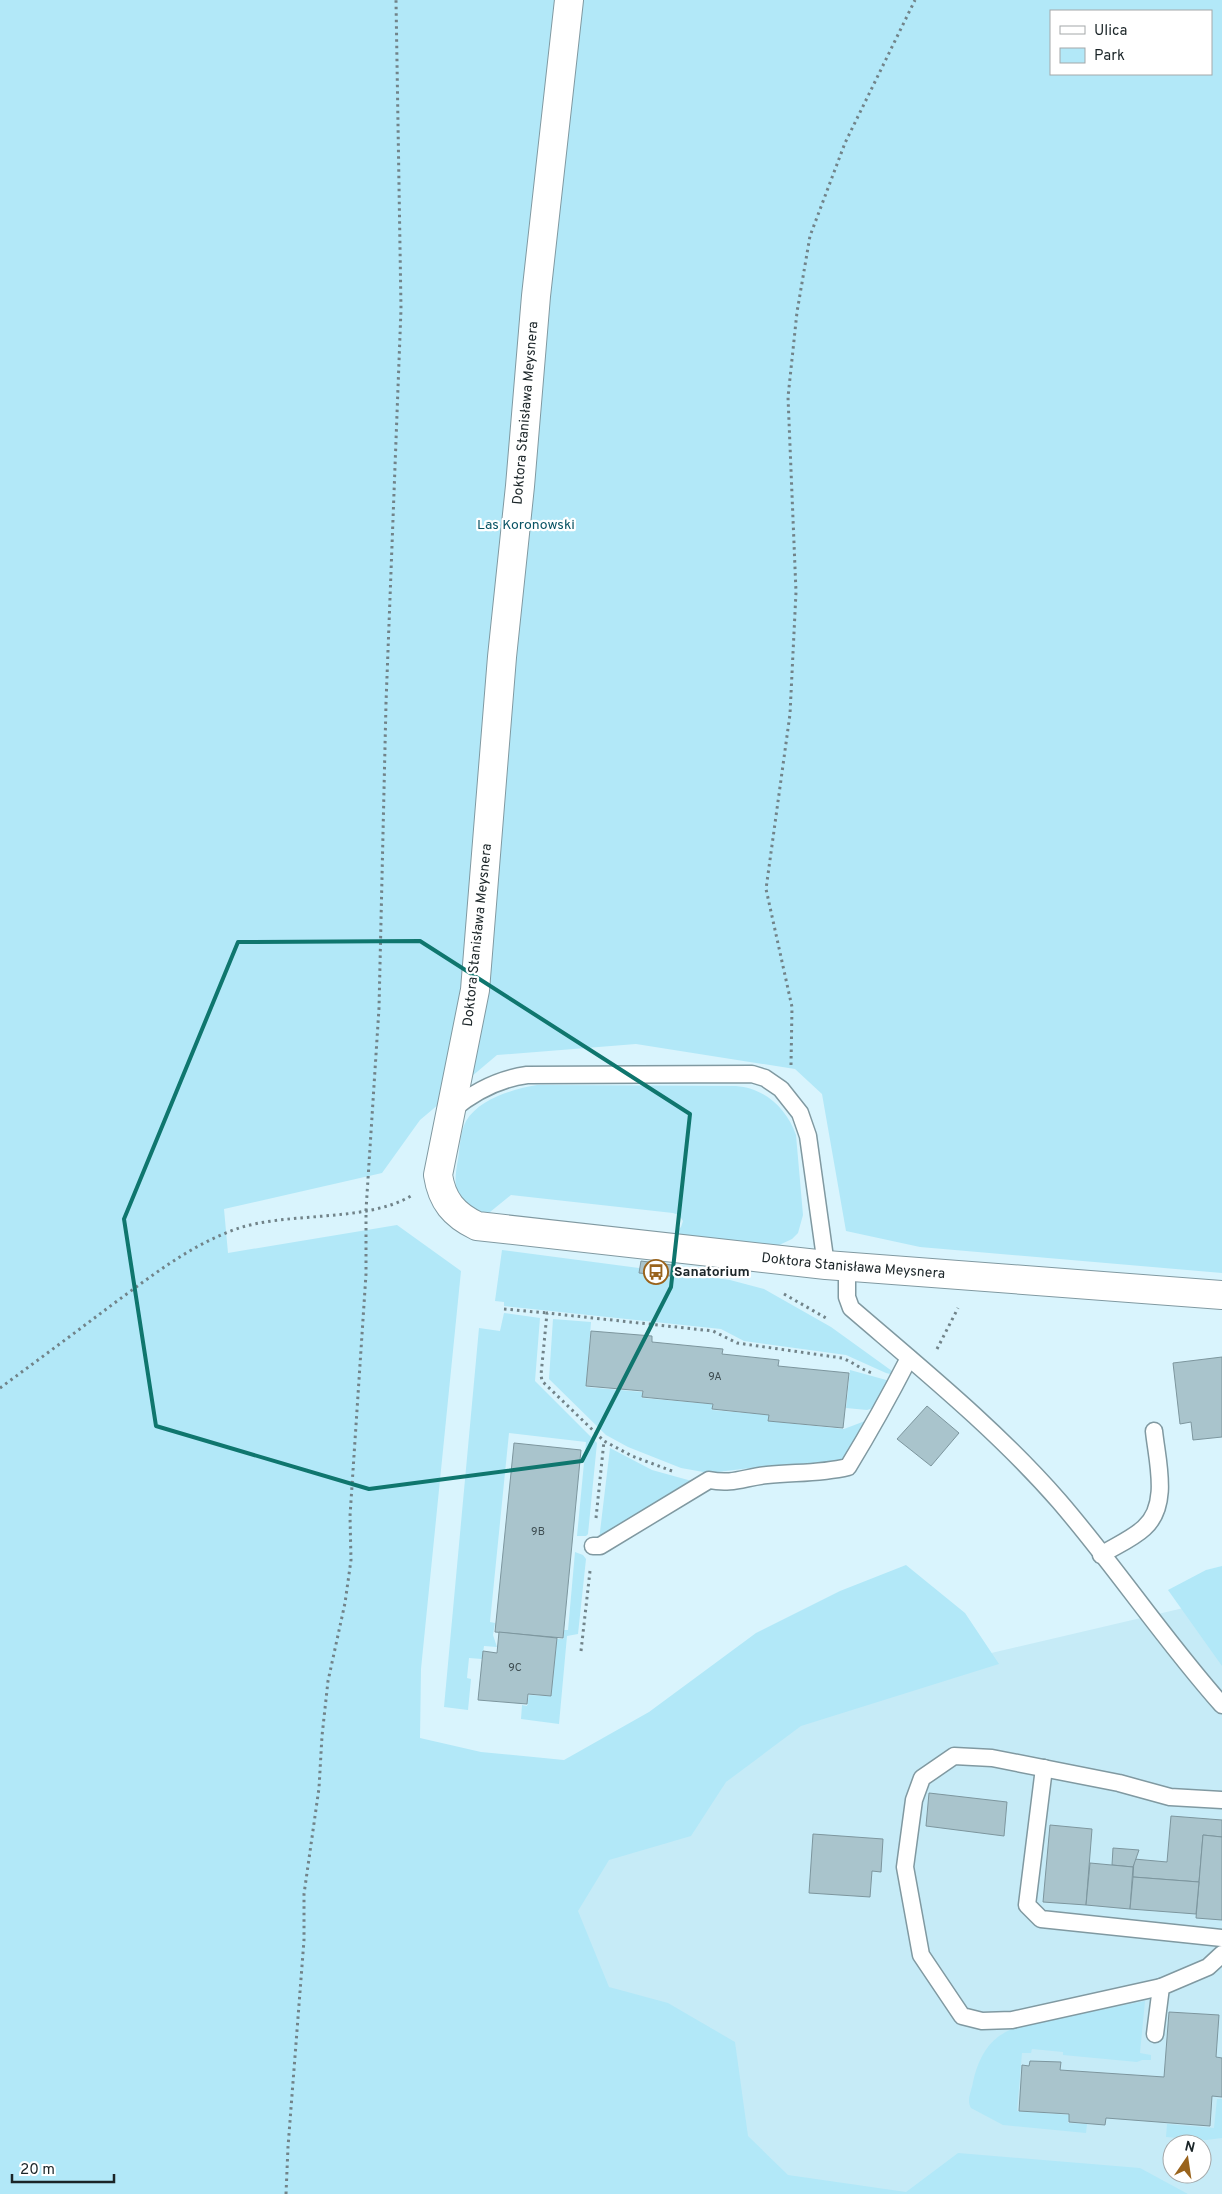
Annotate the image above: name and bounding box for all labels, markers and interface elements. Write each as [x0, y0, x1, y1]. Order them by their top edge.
legend [1050, 10, 1212, 75]
text: Ulica [1094, 22, 1127, 41]
text: Park [1094, 47, 1125, 66]
street label: Doktora Stanisława Meysnera [510, 321, 542, 505]
park label: Las Koronowski [477, 517, 575, 534]
street label: Doktora Stanisława Meysnera [460, 843, 496, 1027]
street label: Doktora Stanisława Meysnera [761, 1249, 946, 1282]
bus stop icon: Sanatorium [643, 1259, 669, 1285]
place label: Sanatorium [674, 1264, 750, 1281]
house number: 9A [708, 1370, 722, 1384]
house number: 9B [531, 1525, 545, 1539]
house number: 9C [508, 1661, 522, 1675]
north arrow [1162, 2134, 1212, 2184]
text: N [1183, 2138, 1196, 2157]
scale bar [12, 2152, 115, 2184]
text: 20 m [20, 2161, 55, 2180]

